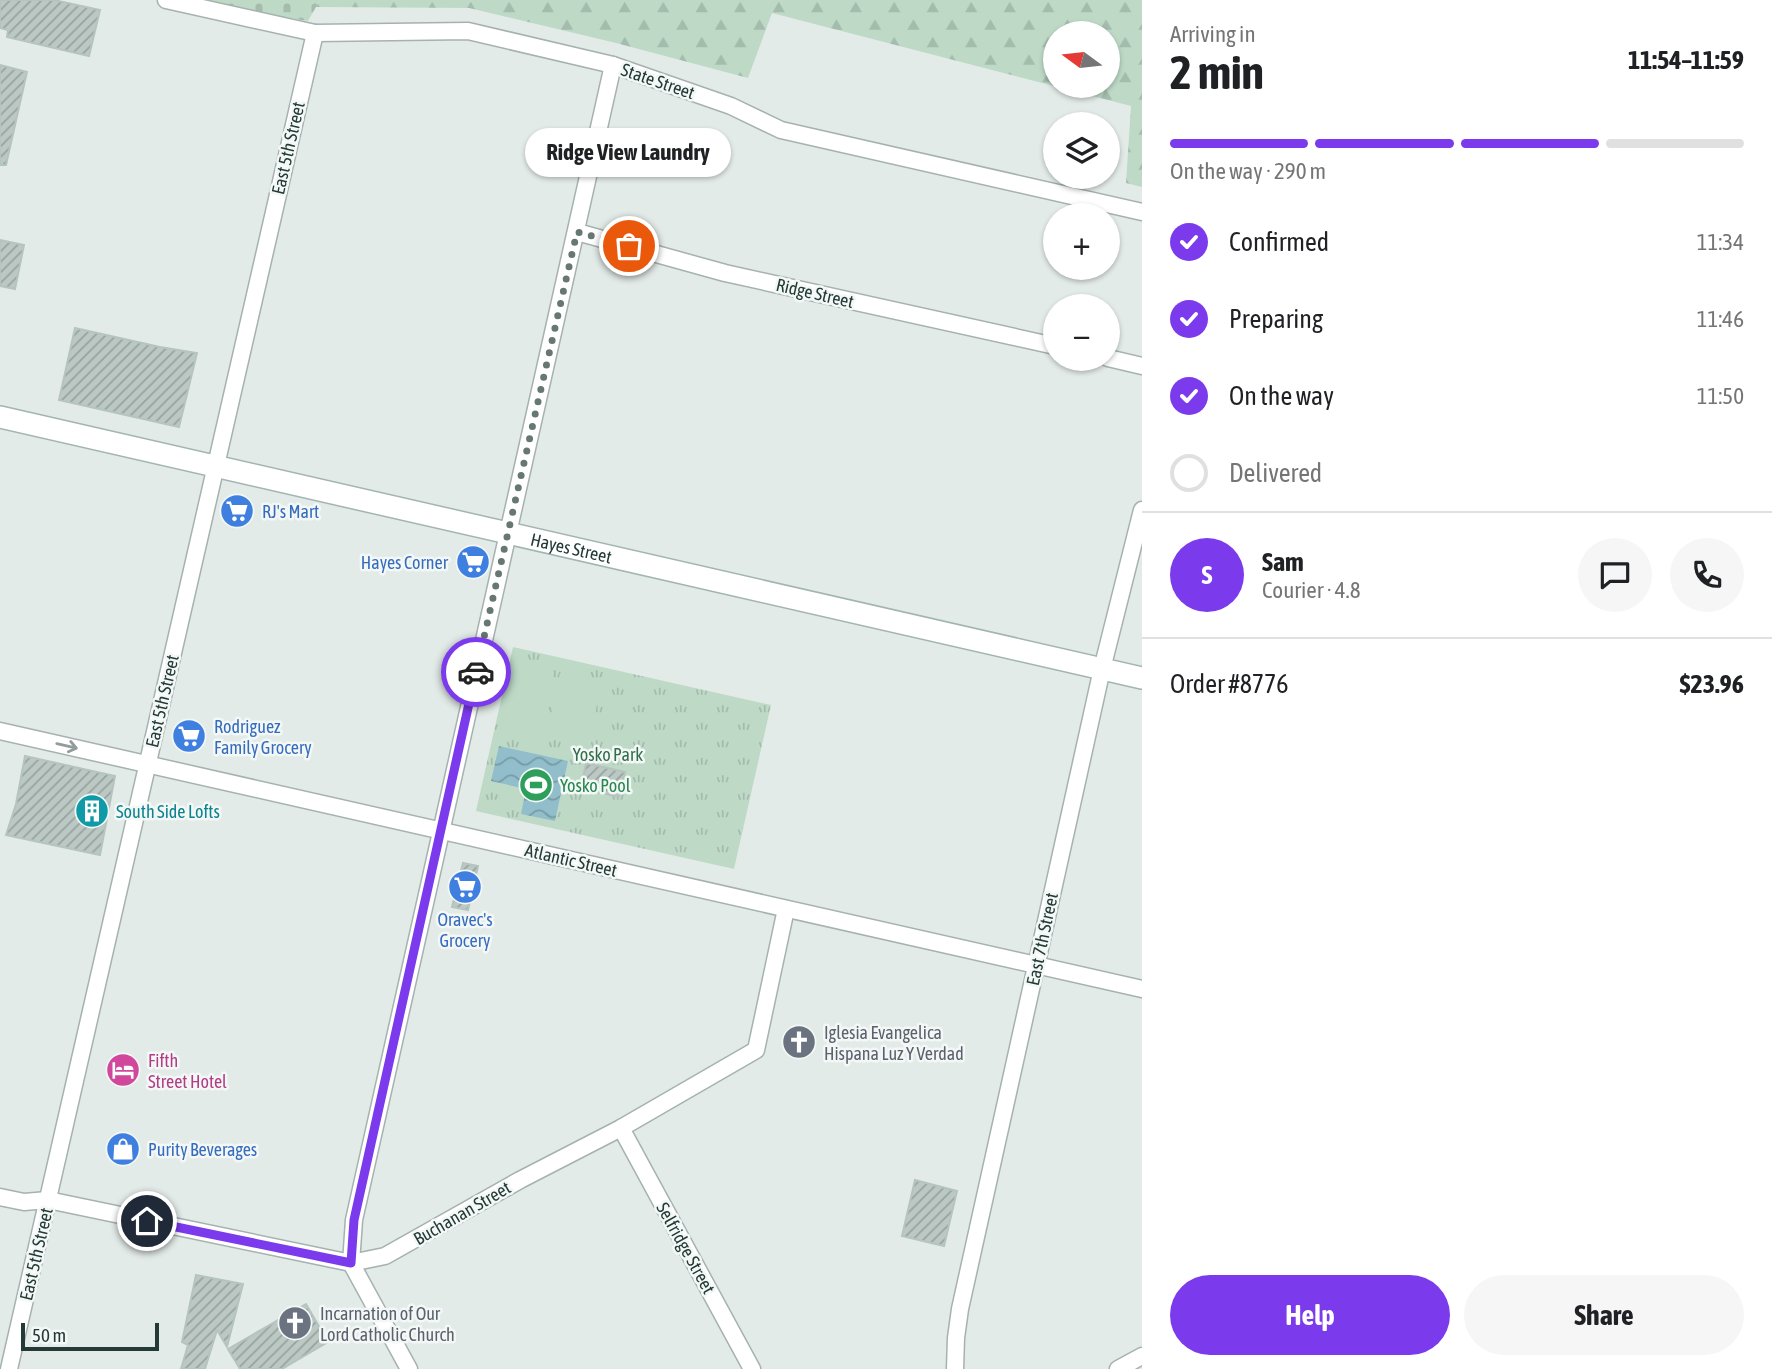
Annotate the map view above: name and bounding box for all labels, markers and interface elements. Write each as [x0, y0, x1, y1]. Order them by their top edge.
north arrow [1043, 21, 1120, 98]
map controls [1043, 21, 1120, 371]
text: Arriving in [1170, 21, 1256, 47]
text: 11:54–11:59 [1628, 45, 1744, 75]
text: 2 min [1170, 46, 1264, 99]
street label: State Street [619, 59, 697, 103]
street label: East 5th Street [267, 100, 309, 196]
button: layers [1043, 112, 1120, 189]
callout: Ridge View Laundry [526, 127, 732, 176]
text: Ridge View Laundry [546, 139, 710, 165]
text: On the way · 290 m [1170, 158, 1326, 184]
button: + [1043, 203, 1120, 280]
pin [599, 216, 659, 276]
icon: check [1170, 223, 1208, 261]
icon: bag [610, 227, 648, 265]
text: Confirmed [1229, 227, 1329, 257]
text: 11:34 [1697, 229, 1744, 255]
street label: Ridge Street [774, 274, 856, 312]
button: − [1043, 294, 1120, 371]
icon: check [1170, 300, 1208, 338]
text: Preparing [1229, 304, 1323, 334]
text: 11:46 [1697, 306, 1744, 332]
icon: check [1170, 377, 1208, 415]
text: On the way [1229, 381, 1334, 411]
text: 11:50 [1697, 383, 1744, 409]
text: Delivered [1229, 458, 1322, 488]
supermarket icon: RJ's Mart [218, 492, 256, 530]
place label: RJ's Mart [262, 501, 319, 522]
street label: Hayes Street [529, 528, 614, 567]
button: chat [1578, 538, 1652, 612]
button: phone [1670, 538, 1744, 612]
supermarket icon: Hayes Corner [454, 543, 492, 581]
text: Sam [1262, 547, 1304, 577]
place label: Hayes Corner [361, 552, 449, 573]
text: S [1202, 560, 1212, 590]
text: Courier · 4.8 [1262, 577, 1361, 603]
courier [441, 637, 511, 707]
street label: East 5th Street [141, 653, 183, 749]
icon: car [457, 653, 495, 691]
text: Order #8776 [1170, 669, 1289, 699]
text: $23.96 [1680, 669, 1744, 699]
place label: Rodriguez Family Grocery [214, 716, 312, 758]
supermarket icon: Rodriguez Family Grocery [170, 717, 208, 755]
one-way arrow [55, 740, 77, 753]
park label: Yosko Park [573, 744, 643, 765]
sports icon: Yosko Pool [517, 766, 555, 804]
place label: Yosko Pool [560, 775, 631, 796]
building icon: South Side Lofts [73, 792, 111, 830]
place label: South Side Lofts [116, 801, 220, 822]
street label: Atlantic Street [523, 839, 619, 881]
supermarket icon: Oravec's Grocery [446, 868, 484, 906]
street label: East 7th Street [1022, 891, 1062, 987]
place label: Oravec's Grocery [437, 909, 493, 951]
place label: Iglesia Evangelica Hispana Luz Y Verdad [824, 1022, 964, 1064]
church icon: Iglesia Evangelica Hispana Luz Y Verdad [780, 1023, 818, 1061]
place label: Fifth Street Hotel [148, 1050, 227, 1092]
hotel icon: Fifth Street Hotel [104, 1051, 142, 1089]
shop icon: Purity Beverages [104, 1130, 142, 1168]
place label: Purity Beverages [148, 1139, 257, 1160]
street label: Buchanan Street [410, 1177, 514, 1249]
pin [117, 1191, 177, 1251]
street label: Selfridge Street [652, 1199, 720, 1297]
icon: home [128, 1202, 166, 1240]
street label: East 5th Street [15, 1206, 57, 1302]
button: Help [1170, 1275, 1450, 1355]
button: Share [1464, 1275, 1744, 1355]
place label: Incarnation of Our Lord Catholic Church [320, 1303, 455, 1345]
church icon: Incarnation of Our Lord Catholic Church [276, 1304, 314, 1342]
scale bar [21, 1320, 159, 1352]
text: 50 m [32, 1324, 66, 1346]

